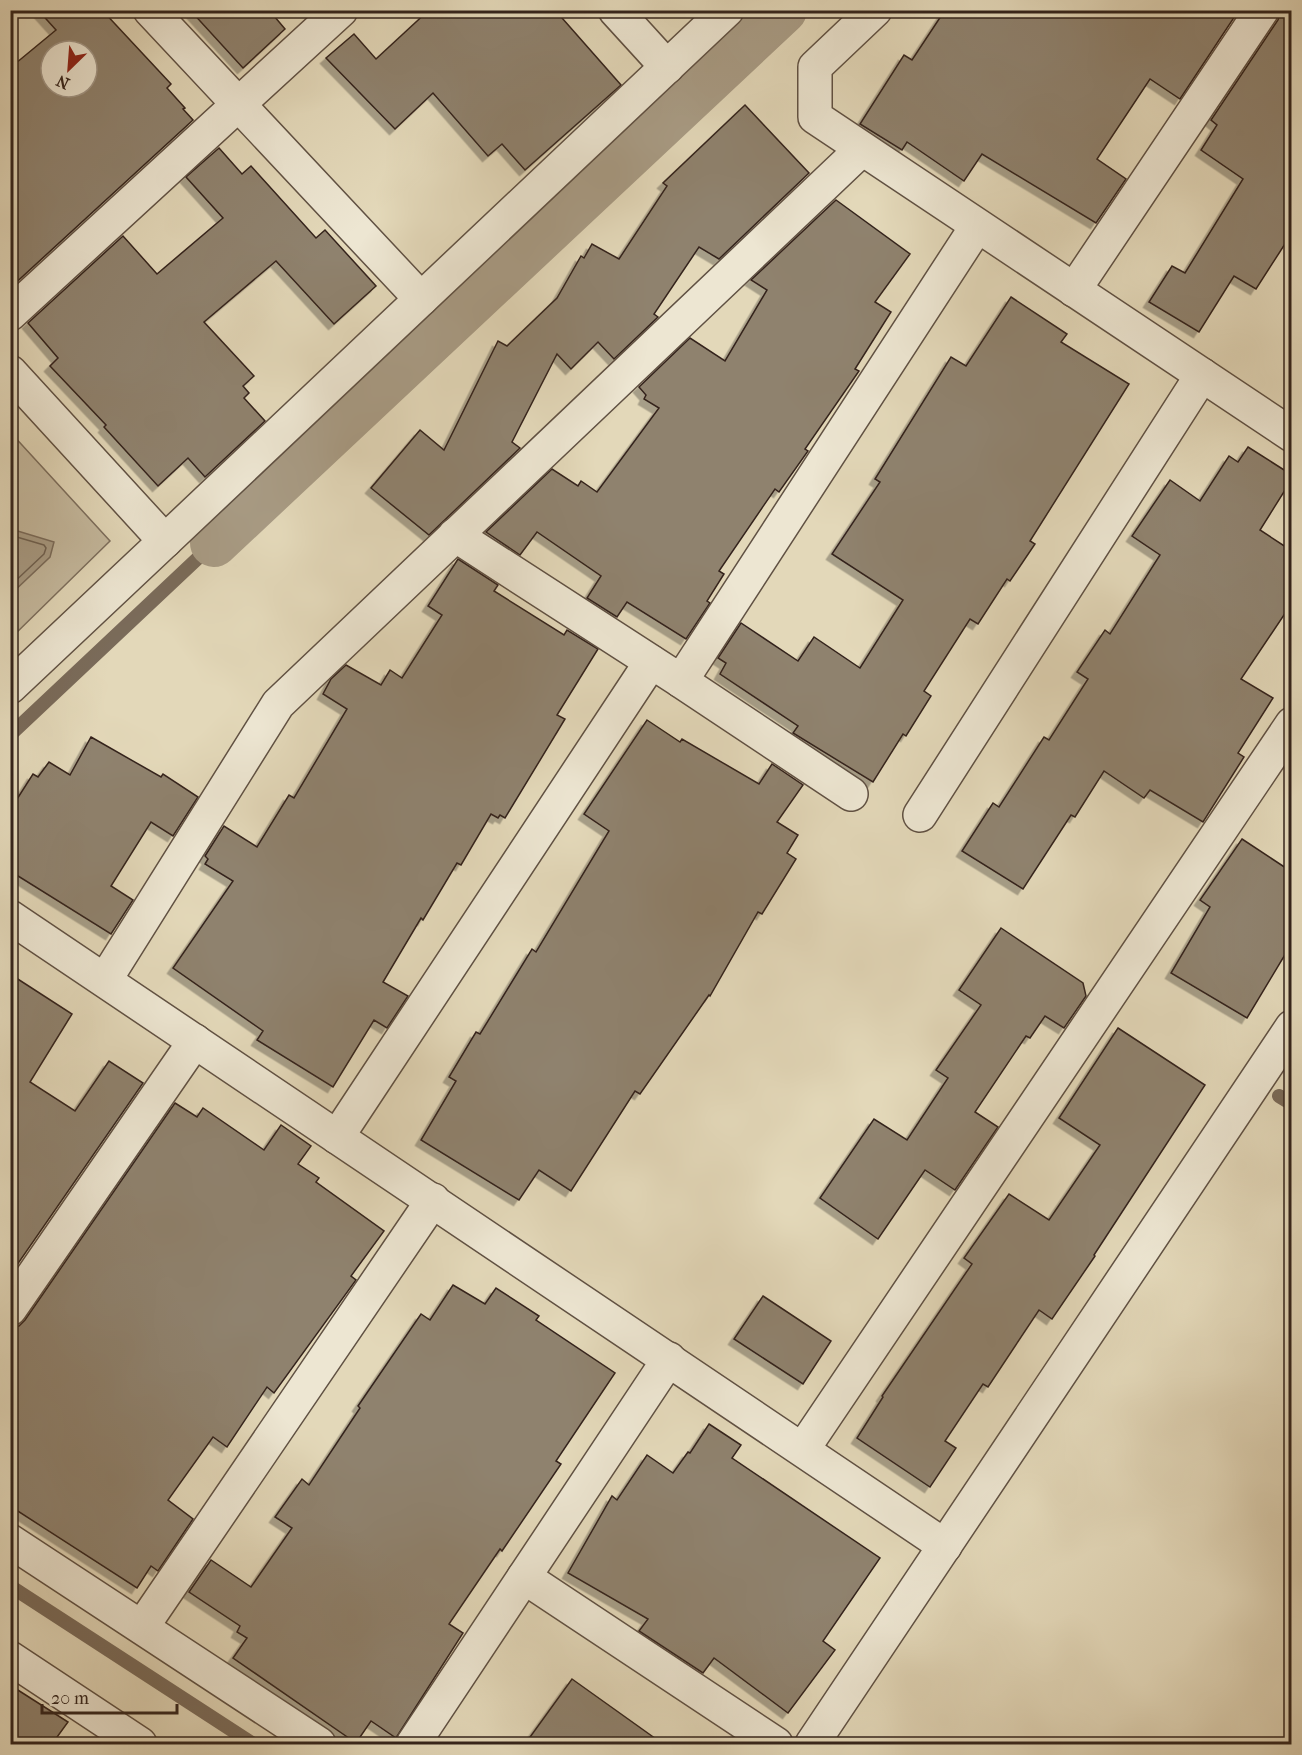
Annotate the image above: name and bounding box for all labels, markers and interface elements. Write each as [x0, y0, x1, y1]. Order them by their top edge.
north arrow [39, 39, 99, 99]
text: N [53, 71, 72, 93]
scale bar [42, 1677, 177, 1715]
text: 20 m [51, 1688, 89, 1709]

